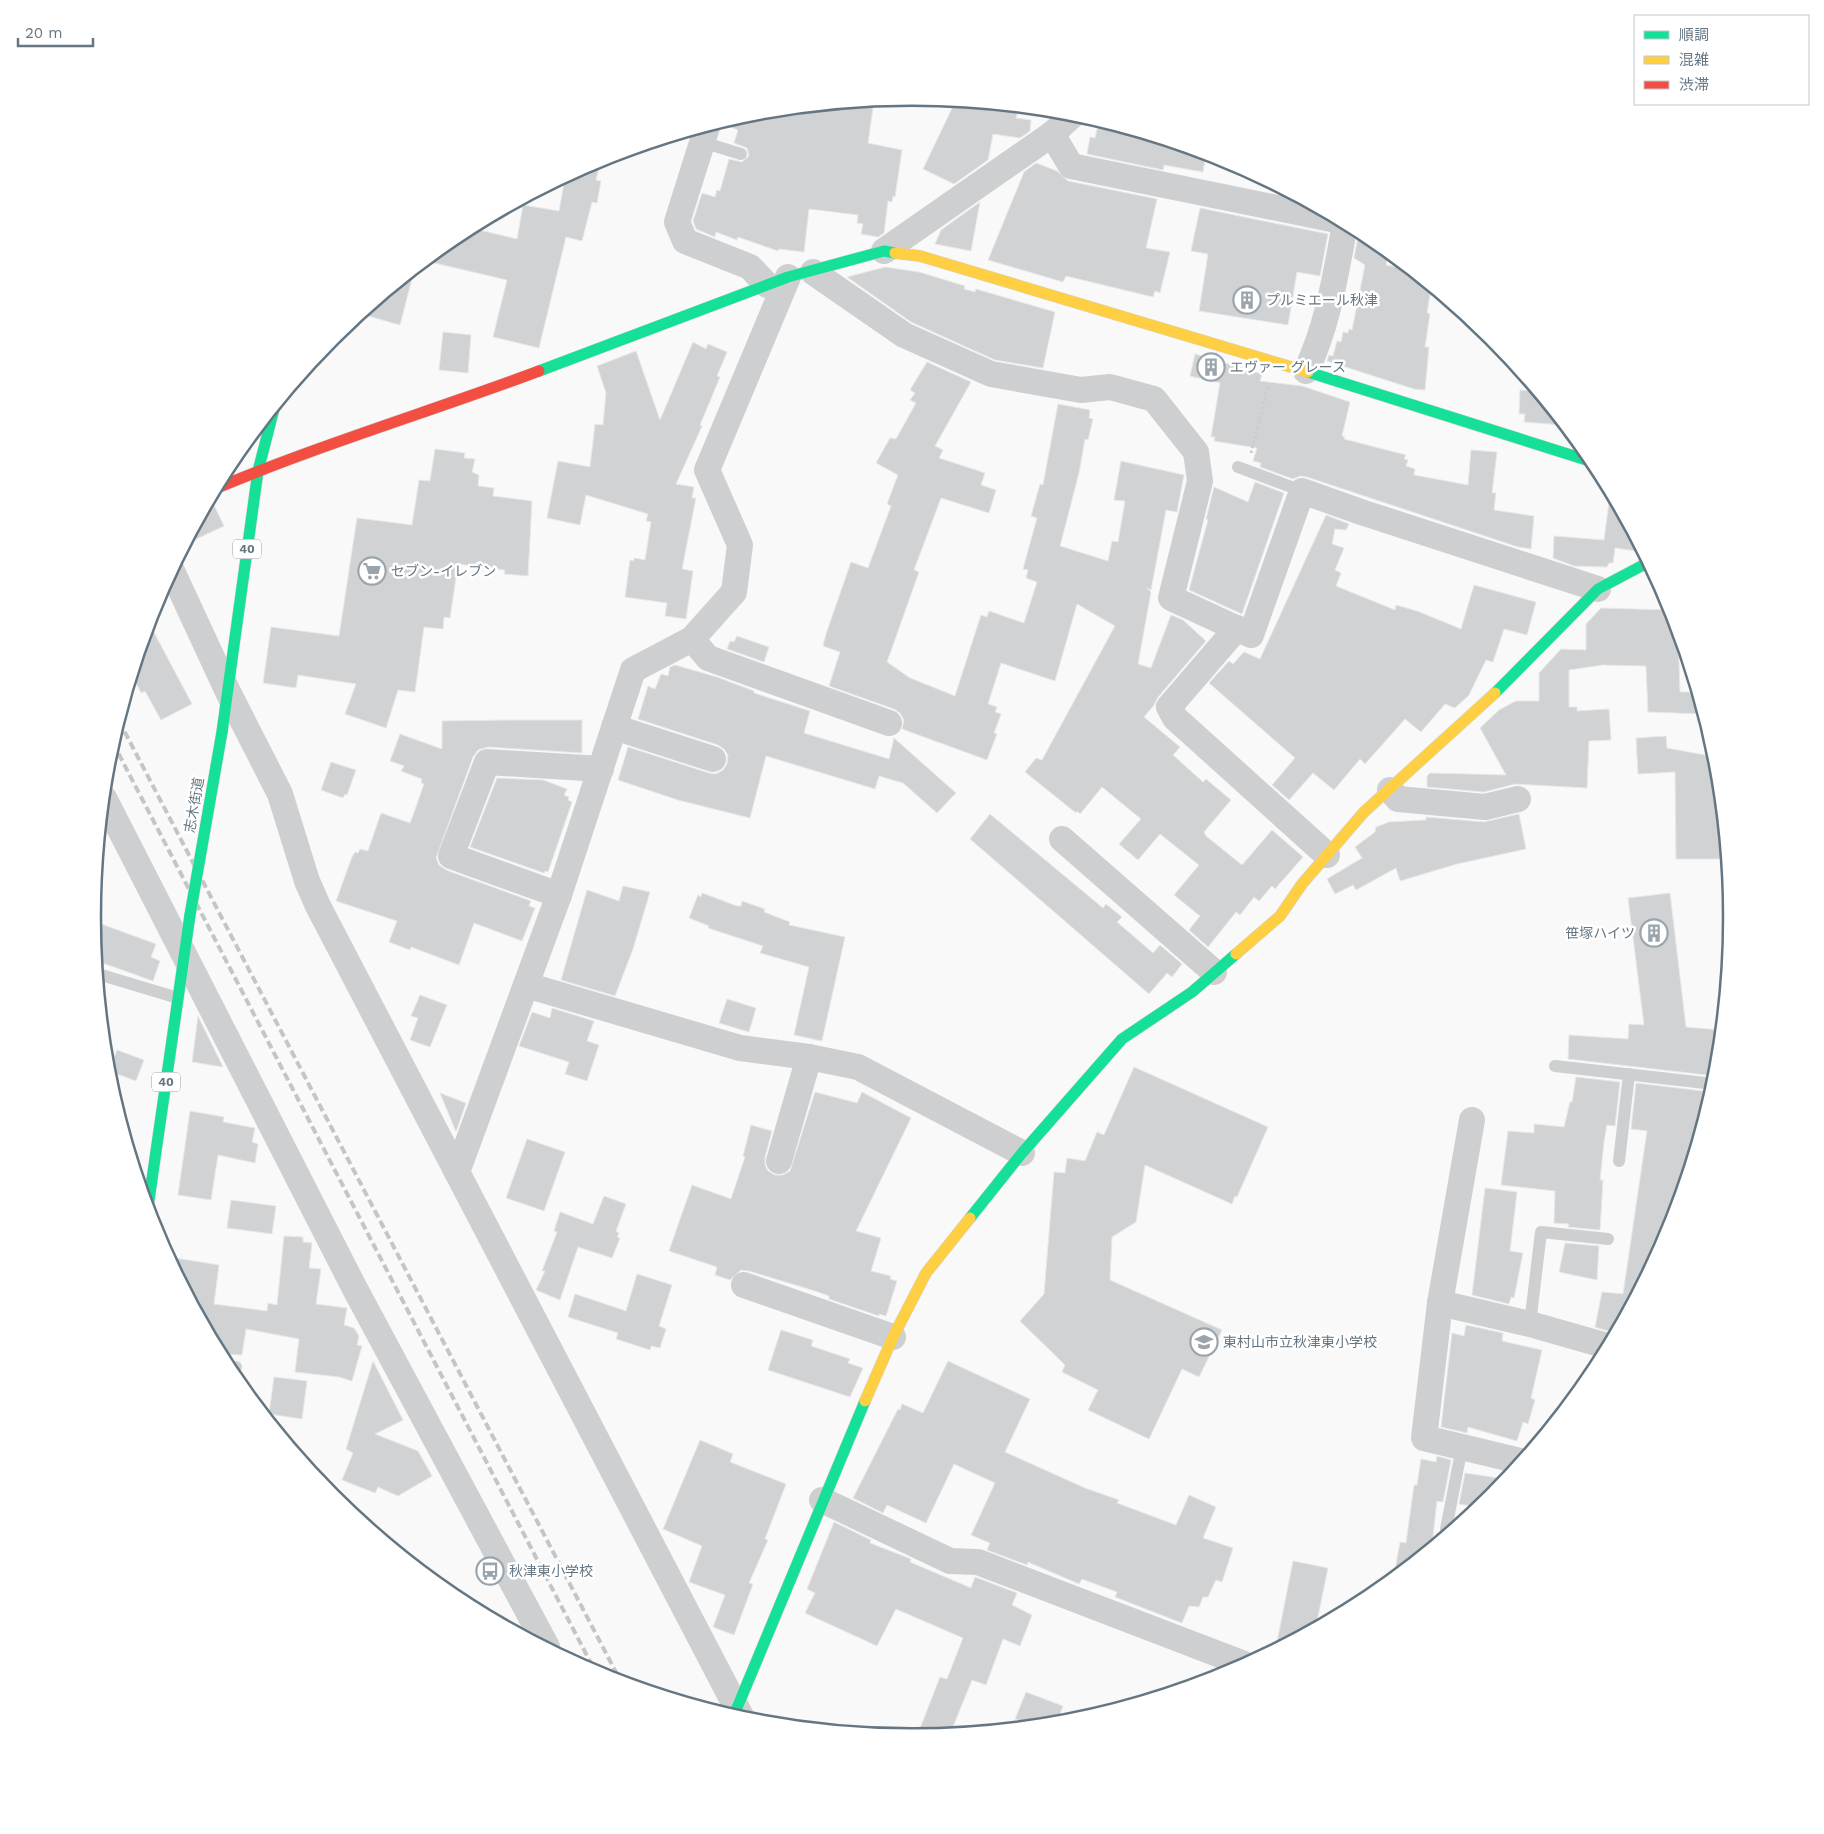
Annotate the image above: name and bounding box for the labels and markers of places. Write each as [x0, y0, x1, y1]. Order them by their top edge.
building icon: プルミエール秋津 [1232, 285, 1262, 315]
place label: プルミエール秋津 [1266, 292, 1378, 308]
building icon: エヴァー グレース [1196, 352, 1226, 382]
place label: エヴァー グレース [1230, 359, 1346, 375]
supermarket icon: セブン-イレブン [357, 556, 387, 586]
place label: セブン-イレブン [391, 563, 496, 579]
building icon: 笹塚ハイツ [1639, 918, 1669, 948]
place label: 笹塚ハイツ [1565, 925, 1635, 941]
school or university icon: 東村山市立秋津東小学校 [1189, 1327, 1219, 1357]
place label: 東村山市立秋津東小学校 [1223, 1334, 1377, 1350]
bus stop icon: 秋津東小学校 [475, 1556, 505, 1586]
place label: 秋津東小学校 [509, 1563, 593, 1579]

